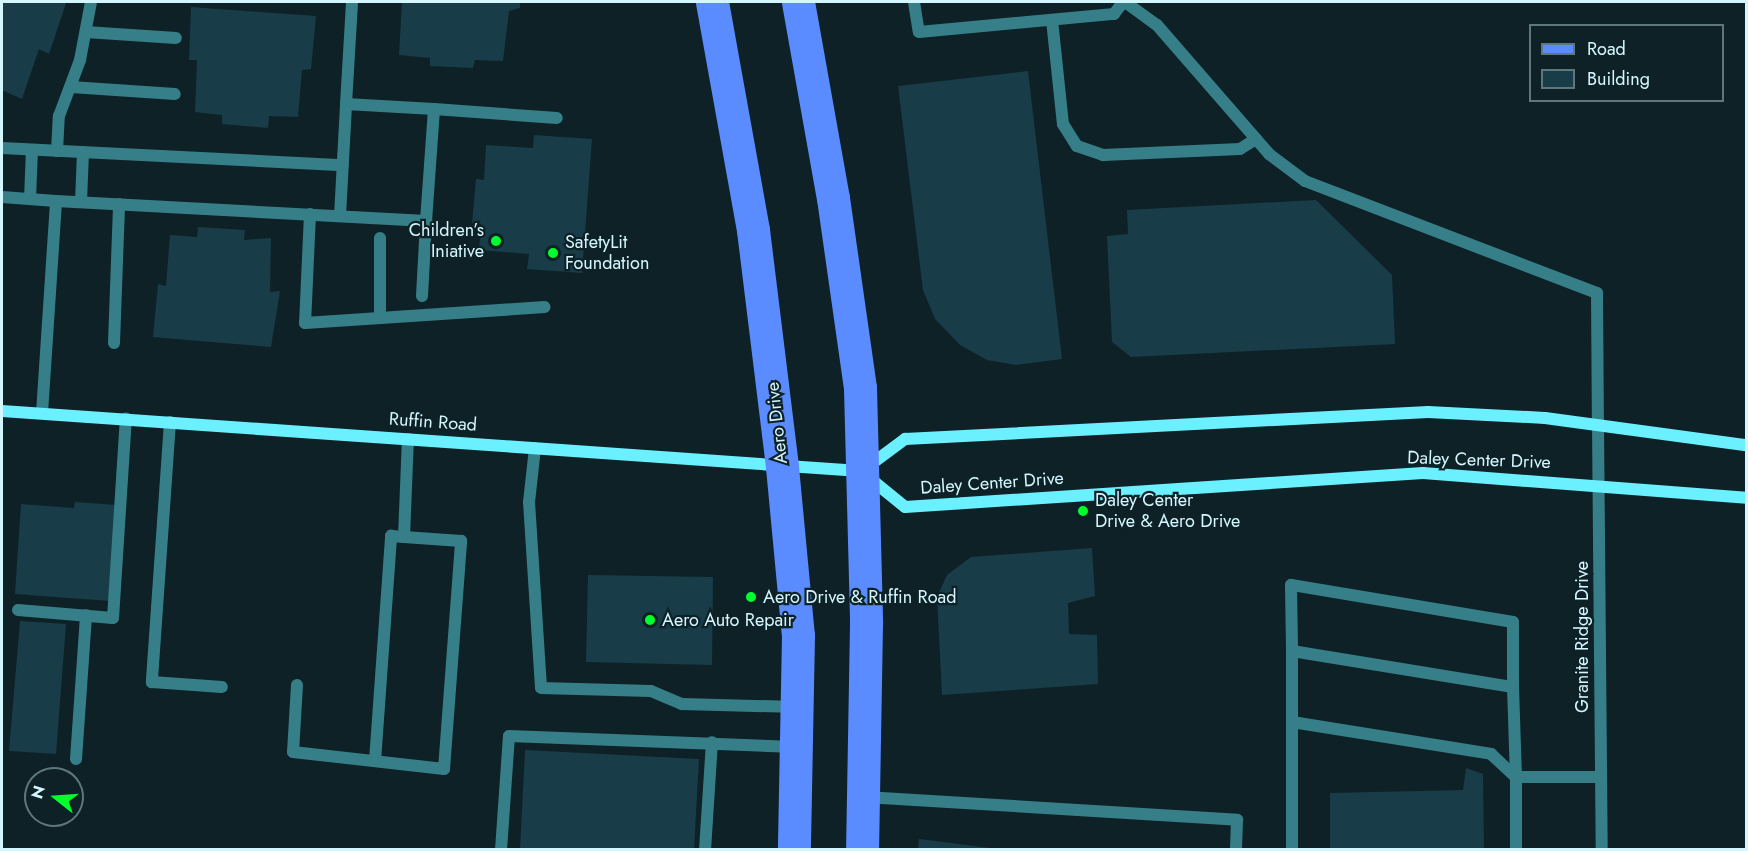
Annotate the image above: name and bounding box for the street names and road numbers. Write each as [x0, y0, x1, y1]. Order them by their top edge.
street label: Aero Drive [762, 381, 792, 465]
street label: Ruffin Road [388, 408, 478, 436]
street label: Daley Center Drive [1407, 447, 1551, 473]
street label: Daley Center Drive [920, 467, 1064, 499]
street label: Granite Ridge Drive [1571, 561, 1593, 713]

